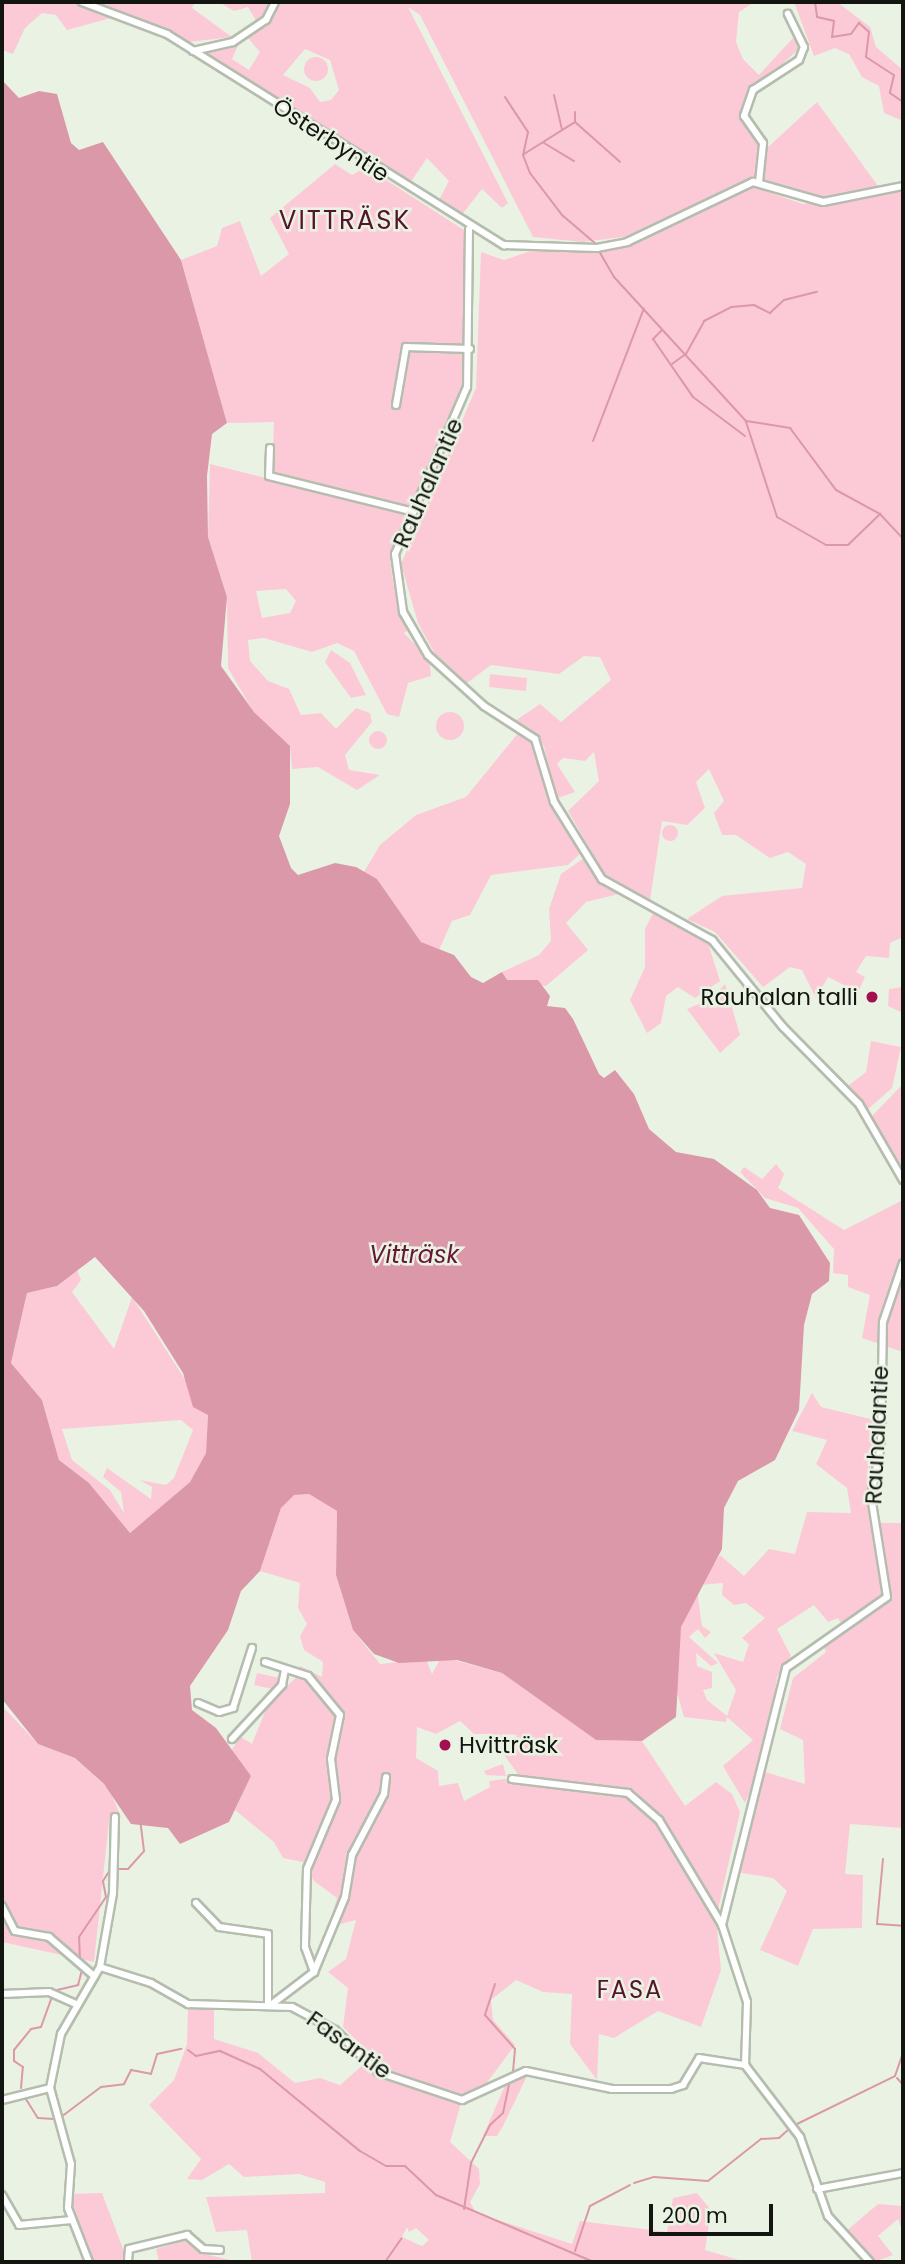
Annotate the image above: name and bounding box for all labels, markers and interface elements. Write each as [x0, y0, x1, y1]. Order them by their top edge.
street label: Österbyntie [268, 92, 394, 188]
district label: VITTRÄSK [280, 205, 410, 237]
street label: Rauhalantie [387, 414, 469, 552]
place label: Rauhalan talli [701, 983, 858, 1011]
marker: Rauhalan talli [864, 989, 880, 1005]
water label: Vitträsk [369, 1241, 459, 1269]
street label: Rauhalantie [860, 1365, 894, 1505]
place label: Hvitträsk [459, 1731, 558, 1759]
marker: Hvitträsk [437, 1737, 453, 1753]
district label: FASA [597, 1976, 663, 2004]
street label: Fasantie [301, 2005, 397, 2085]
scale bar [653, 2190, 777, 2234]
text: 200 m [662, 2201, 728, 2230]

